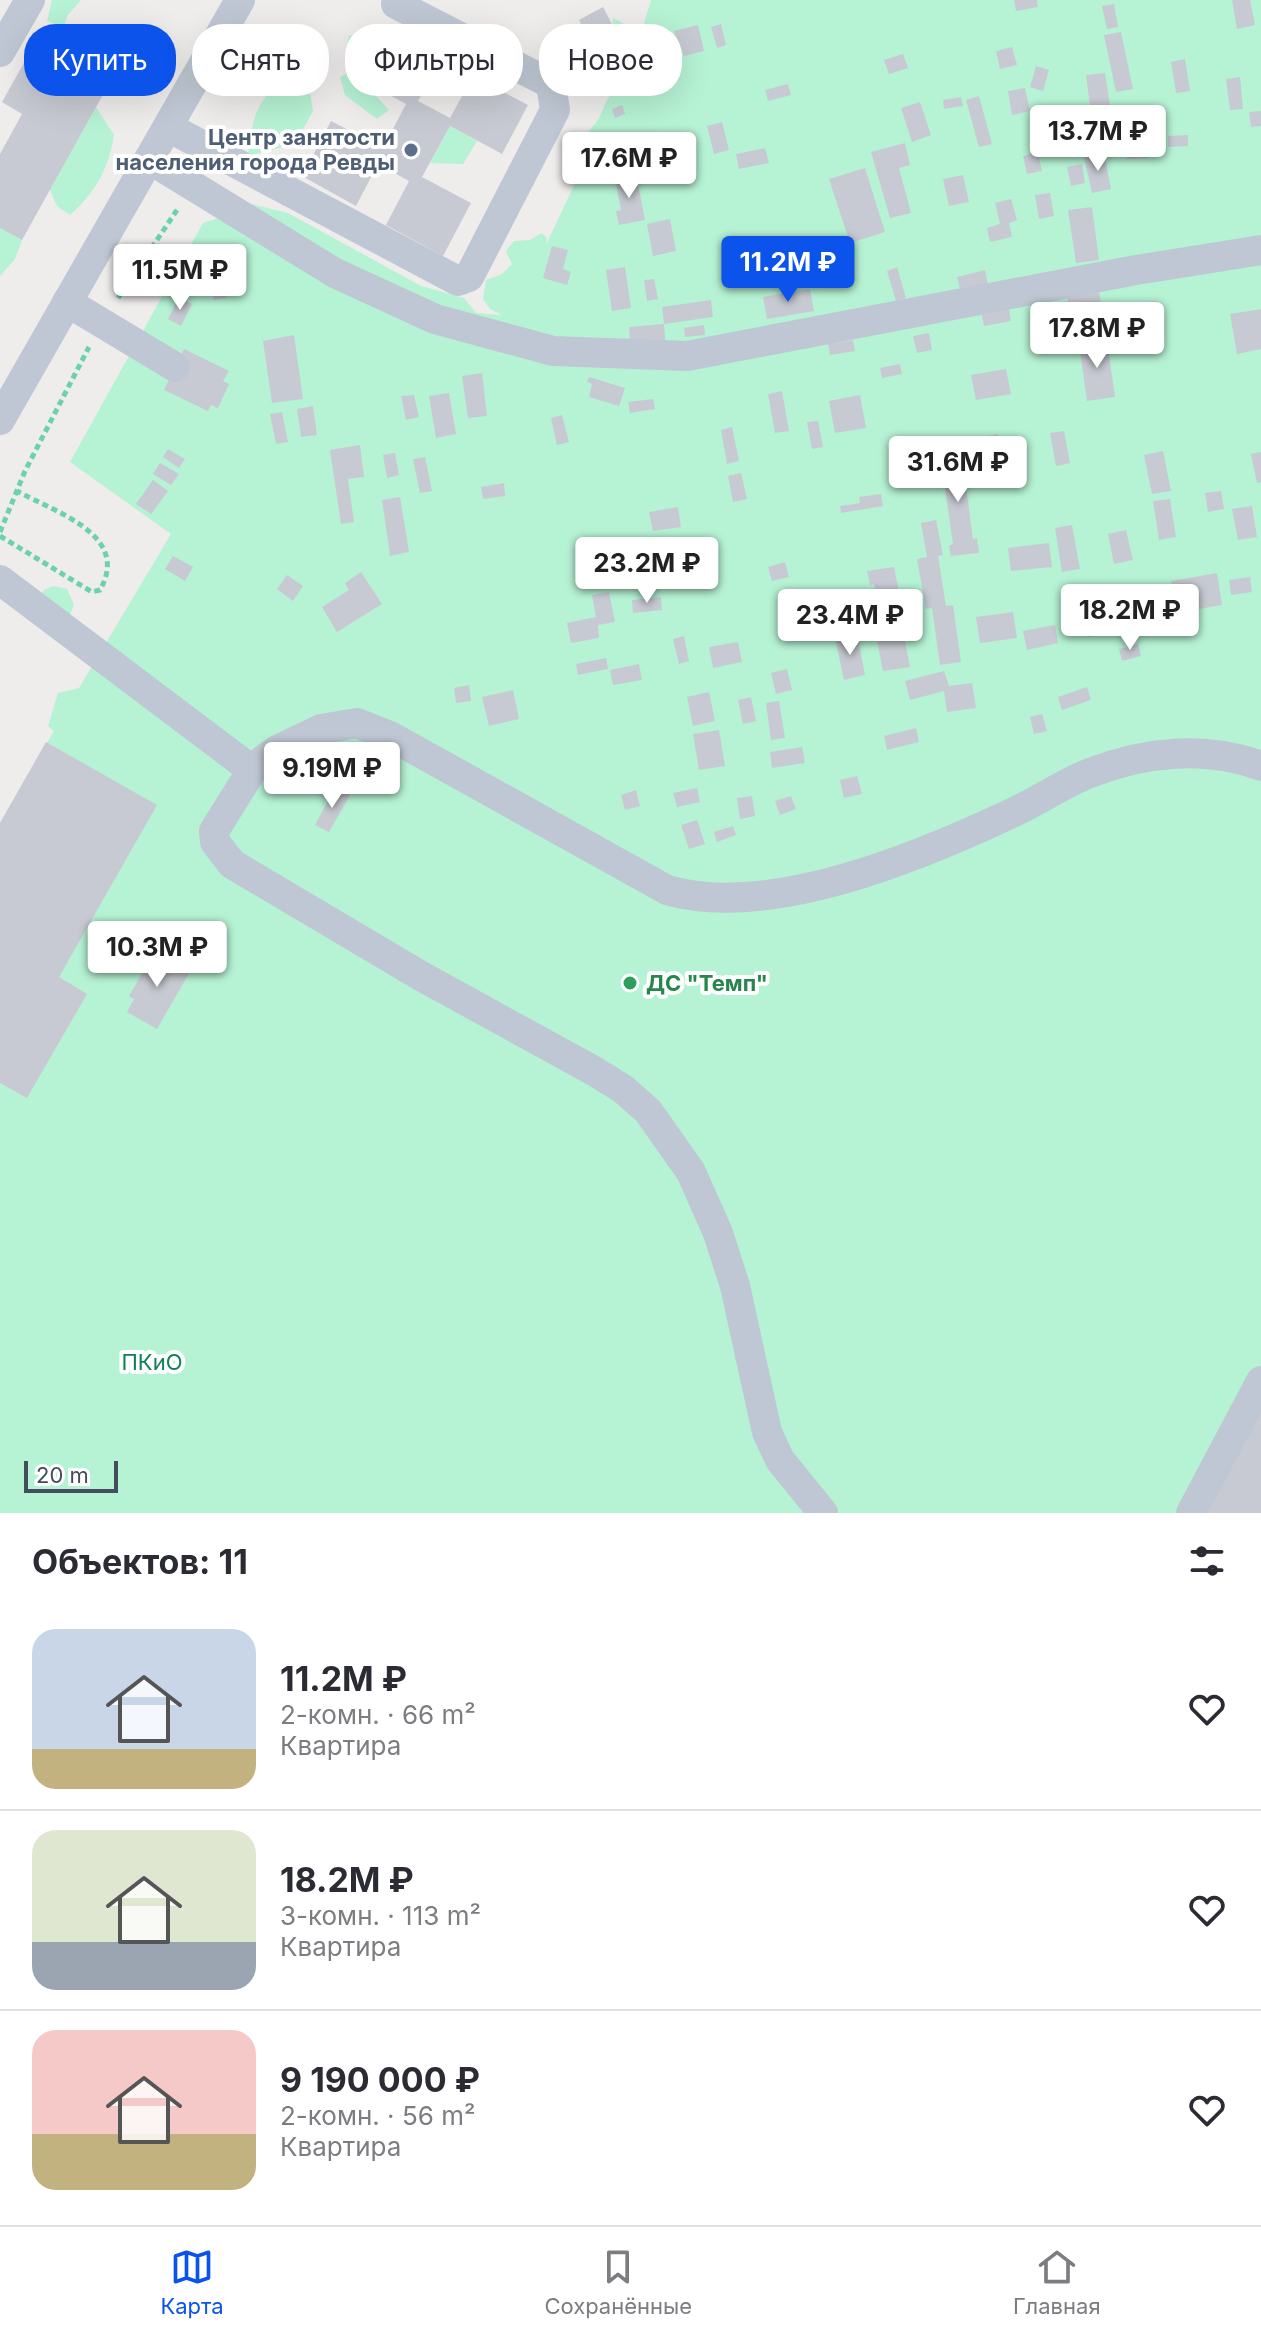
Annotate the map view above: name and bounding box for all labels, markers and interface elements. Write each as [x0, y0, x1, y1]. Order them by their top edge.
chip: Купить [24, 24, 176, 96]
chip: Снять [192, 24, 329, 96]
chip: Фильтры [345, 24, 523, 96]
chip: Новое [539, 24, 682, 96]
pin: 13.7M ₽ [1024, 105, 1172, 173]
text: 13.7M ₽ [1048, 115, 1148, 146]
place label: Центр занятости населения города Ревды [116, 124, 395, 175]
pin: 17.6M ₽ [555, 132, 703, 200]
marker: Центр занятости населения города Ревды [402, 141, 420, 159]
text: 17.6M ₽ [580, 142, 678, 173]
pin: 11.2M ₽ [714, 236, 862, 304]
pin: 11.5M ₽ [106, 244, 254, 312]
text: 11.2M ₽ [739, 246, 837, 277]
text: 11.5M ₽ [131, 254, 229, 285]
pin: 17.8M ₽ [1023, 302, 1171, 370]
text: 17.8M ₽ [1048, 312, 1146, 343]
pin: 31.6M ₽ [884, 436, 1032, 504]
text: 31.6M ₽ [907, 446, 1009, 477]
pin: 23.2M ₽ [573, 537, 721, 605]
text: 23.2M ₽ [593, 547, 701, 578]
pin: 18.2M ₽ [1056, 584, 1204, 652]
pin: 23.4M ₽ [776, 589, 924, 657]
text: 18.2M ₽ [1079, 594, 1181, 625]
text: 23.4M ₽ [796, 599, 904, 630]
pin: 9.19M ₽ [258, 742, 406, 810]
text: 9.19M ₽ [282, 752, 382, 783]
pin: 10.3M ₽ [83, 921, 231, 989]
text: 10.3M ₽ [106, 931, 208, 962]
place label: ДС "Темп" [646, 970, 768, 996]
marker: ДС "Темп" [621, 974, 639, 992]
park label: ПКиО [122, 1349, 182, 1375]
scale bar [24, 1457, 118, 1493]
text: 20 m [36, 1462, 89, 1488]
icon: filters [1185, 1539, 1229, 1583]
text: Объектов: 11 [32, 1541, 248, 1582]
text: 11.2M ₽ [280, 1658, 407, 1699]
icon: home [96, 1661, 192, 1757]
icon: heart [1185, 1687, 1229, 1731]
text: 2-комн. · 66 m² [280, 1699, 476, 1730]
text: Квартира [280, 1730, 401, 1761]
text: 18.2M ₽ [280, 1859, 414, 1900]
icon: home [96, 1862, 192, 1958]
icon: heart [1185, 1888, 1229, 1932]
text: 3-комн. · 113 m² [280, 1900, 481, 1931]
text: Квартира [280, 1931, 401, 1962]
text: 9 190 000 ₽ [280, 2059, 480, 2100]
icon: home [96, 2062, 192, 2158]
icon: heart [1185, 2088, 1229, 2132]
text: 2-комн. · 56 m² [280, 2100, 475, 2131]
text: Квартира [280, 2131, 401, 2162]
tab: Карта [160, 2245, 224, 2319]
tab: Сохранённые [544, 2245, 692, 2319]
tab: Главная [1013, 2245, 1101, 2319]

